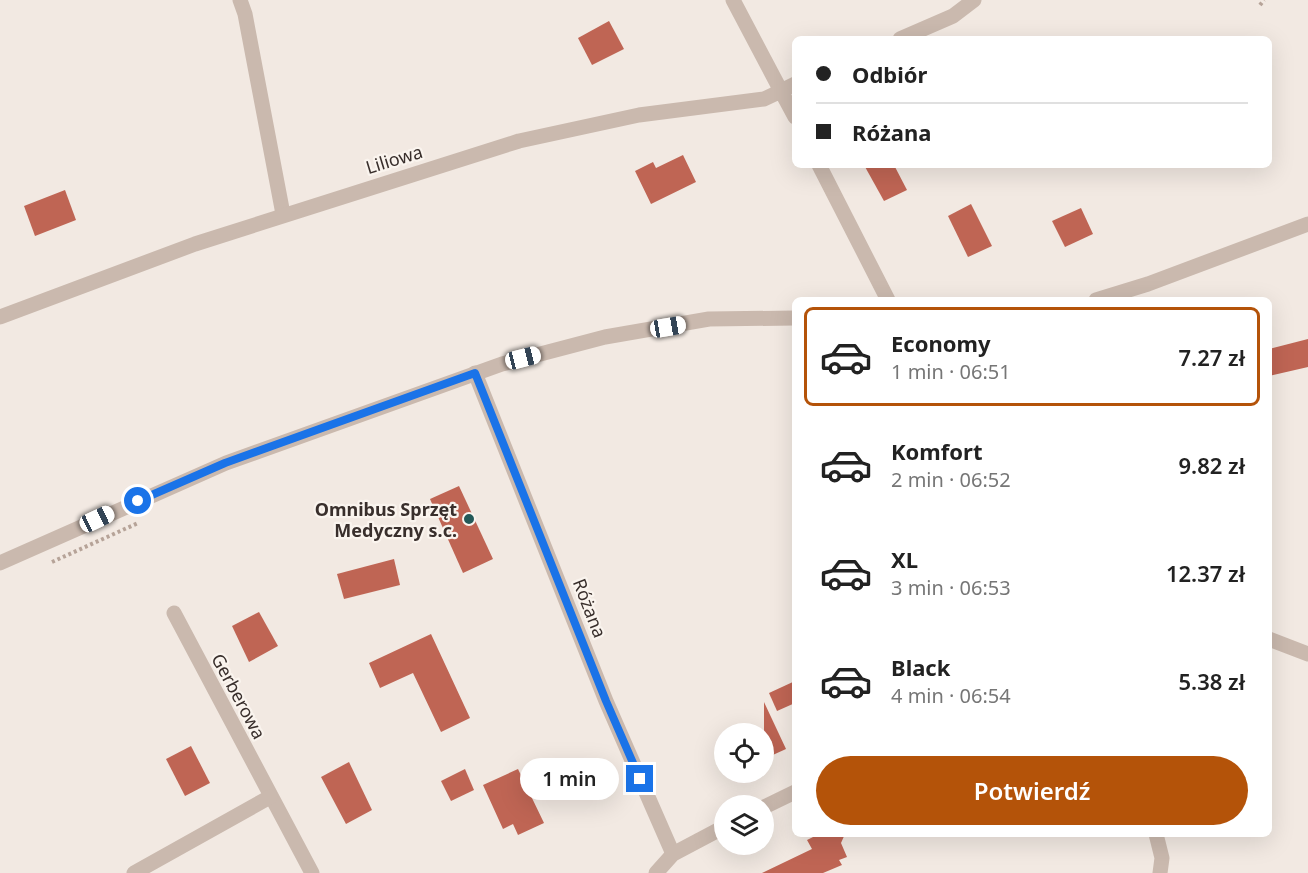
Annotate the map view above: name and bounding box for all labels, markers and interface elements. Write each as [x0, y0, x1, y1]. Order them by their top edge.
text: Odbiór [852, 59, 927, 89]
text: Różana [852, 117, 931, 147]
street label: Liliowa [363, 139, 425, 179]
car [649, 315, 687, 339]
text: Economy [891, 328, 990, 358]
icon: car [819, 330, 873, 384]
text: 7.27 zł [1178, 342, 1245, 372]
car [503, 345, 543, 371]
text: 1 min · 06:51 [891, 358, 1011, 385]
text: Komfort [891, 436, 982, 466]
icon: car [819, 438, 873, 492]
text: 9.82 zł [1178, 450, 1245, 480]
text: 2 min · 06:52 [891, 466, 1011, 493]
route start [124, 487, 151, 514]
place label: Omnibus Sprzęt Medyczny s.c. [315, 497, 457, 542]
car [77, 503, 117, 535]
marker: Omnibus Sprzęt Medyczny s.c. [462, 512, 476, 526]
text: XL [891, 544, 918, 574]
icon: car [819, 546, 873, 600]
text: 12.37 zł [1166, 558, 1245, 588]
text: 3 min · 06:53 [891, 574, 1011, 601]
street label: Różana [568, 575, 612, 641]
street label: Gerberowa [206, 649, 272, 743]
text: Black [891, 652, 950, 682]
icon: car [819, 654, 873, 708]
text: 5.38 zł [1178, 666, 1245, 696]
text: 4 min · 06:54 [891, 682, 1011, 709]
map controls [714, 723, 774, 855]
button: locate [714, 723, 774, 783]
button: Potwierdź [816, 756, 1248, 825]
callout: 1 min [520, 758, 619, 800]
text: 1 min [542, 765, 597, 792]
route end [626, 765, 653, 792]
button: layers [714, 795, 774, 855]

